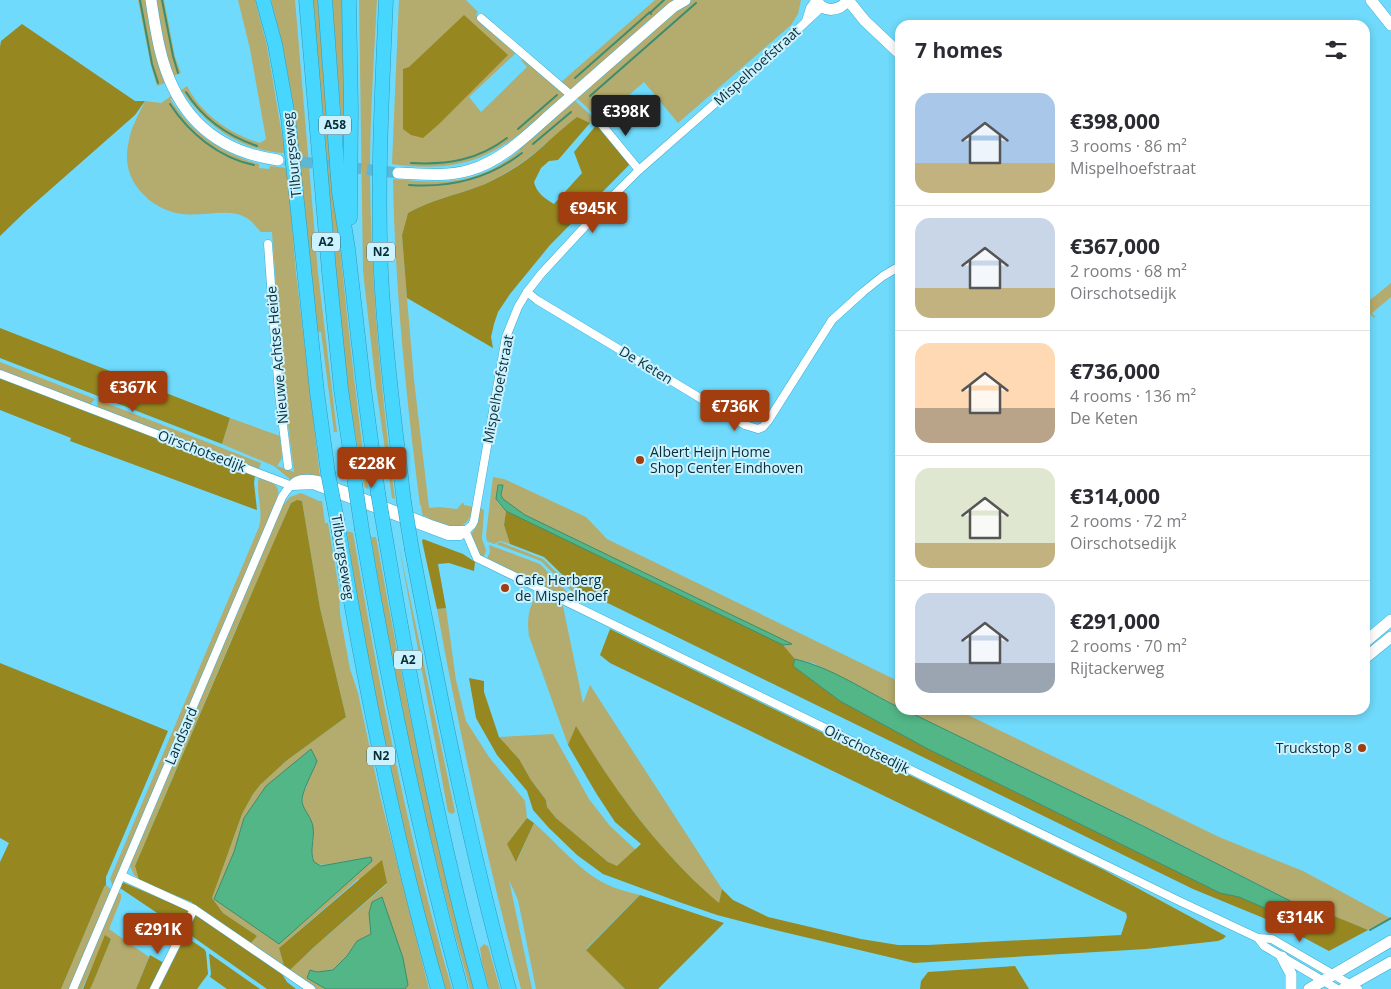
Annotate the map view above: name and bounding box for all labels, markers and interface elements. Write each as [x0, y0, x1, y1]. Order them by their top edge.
street label: Mispelhoefstraat [709, 22, 804, 110]
text: 7 homes [915, 36, 1003, 64]
icon: filters [1322, 36, 1350, 64]
pin: €398K [591, 94, 661, 137]
text: €398K [602, 100, 650, 122]
text: €398,000 [1070, 107, 1160, 135]
street label: Tilburgseweg [278, 111, 305, 199]
icon: home [955, 113, 1015, 173]
road number: A58 [319, 116, 351, 134]
text: 3 rooms · 86 m² [1070, 135, 1187, 157]
text: Mispelhoefstraat [1070, 157, 1196, 179]
pin: €945K [558, 192, 628, 234]
text: €945K [569, 197, 617, 219]
road number: A2 [312, 232, 340, 252]
text: €367,000 [1070, 232, 1160, 260]
icon: home [955, 238, 1015, 298]
road number: N2 [367, 242, 395, 262]
text: 2 rooms · 68 m² [1070, 260, 1187, 282]
text: Oirschotsedijk [1070, 282, 1176, 304]
street label: Nieuwe Achtse Heide [261, 285, 292, 425]
street label: Mispelhoefstraat [478, 333, 517, 445]
street label: De Keten [616, 341, 677, 388]
text: €736,000 [1070, 357, 1160, 385]
icon: home [955, 363, 1015, 423]
pin: €367K [98, 370, 168, 413]
text: €367K [109, 376, 157, 398]
text: 4 rooms · 136 m² [1070, 385, 1196, 407]
pin: €736K [700, 390, 770, 432]
text: €736K [711, 395, 759, 417]
text: De Keten [1070, 407, 1138, 429]
street label: Oirschotsedijk [155, 425, 250, 476]
place label: Albert Heijn Home Shop Center Eindhoven [650, 442, 803, 477]
pin: €228K [337, 446, 407, 489]
text: €228K [348, 452, 396, 474]
marker: Albert Heijn Home Shop Center Eindhoven [634, 454, 646, 466]
text: €314,000 [1070, 482, 1160, 510]
icon: home [955, 488, 1015, 548]
text: 2 rooms · 72 m² [1070, 510, 1187, 532]
street label: Tilburgseweg [327, 513, 360, 601]
text: Oirschotsedijk [1070, 532, 1176, 554]
place label: Cafe Herberg de Mispelhoef [515, 570, 609, 605]
marker: Cafe Herberg de Mispelhoef [499, 582, 511, 594]
text: €291,000 [1070, 607, 1160, 635]
icon: home [955, 613, 1015, 673]
text: 2 rooms · 70 m² [1070, 635, 1187, 657]
road number: A2 [394, 650, 422, 670]
text: Rijtackerweg [1070, 657, 1164, 679]
street label: Landsard [160, 704, 201, 768]
street label: Oirschotsedijk [821, 720, 914, 778]
place label: Truckstop 8 [1276, 738, 1352, 757]
marker: Truckstop 8 [1356, 742, 1368, 754]
road number: N2 [367, 746, 395, 766]
pin: €314K [1265, 900, 1335, 943]
text: €314K [1276, 906, 1324, 928]
pin: €291K [123, 912, 193, 955]
text: €291K [134, 918, 182, 940]

